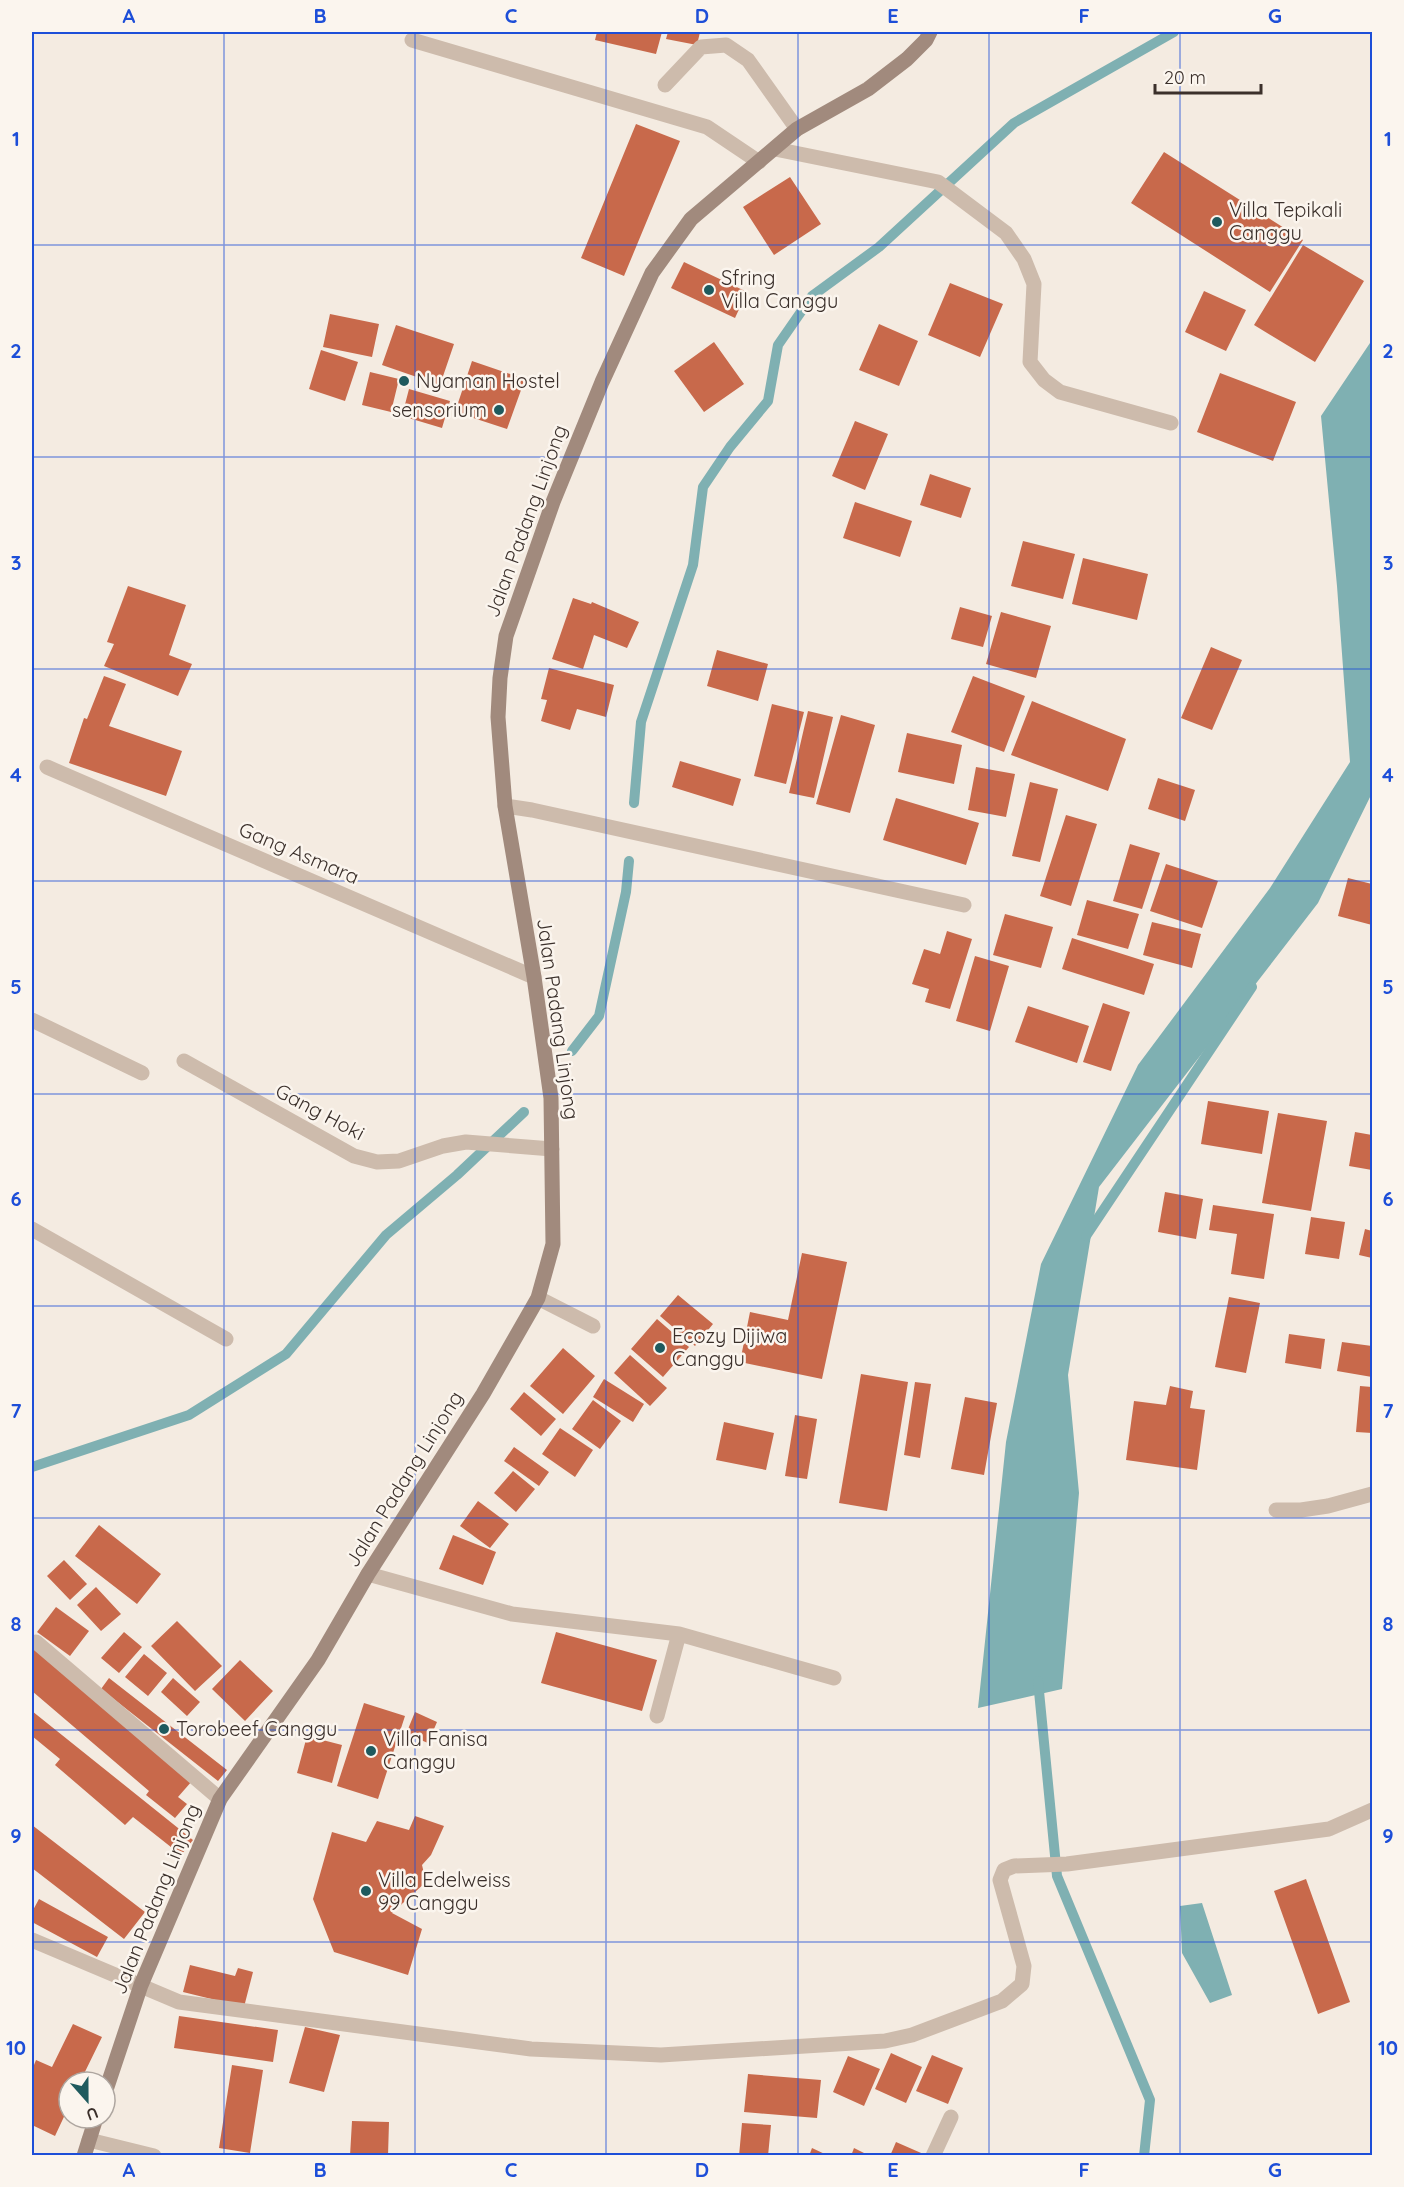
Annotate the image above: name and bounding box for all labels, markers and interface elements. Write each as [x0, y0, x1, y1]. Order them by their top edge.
text: A [123, 3, 136, 28]
text: B [313, 3, 327, 28]
text: C [505, 3, 518, 28]
text: D [695, 3, 709, 28]
text: E [887, 3, 899, 28]
text: F [1078, 3, 1090, 28]
text: G [1268, 3, 1282, 28]
scale bar [1155, 57, 1262, 95]
text: 20 m [1164, 66, 1206, 89]
text: 1 [12, 126, 20, 151]
text: 1 [1384, 126, 1392, 151]
place label: Villa Tepikali Canggu [1229, 197, 1342, 245]
marker: Villa Tepikali Canggu [1210, 215, 1224, 229]
place label: Sfring Villa Canggu [721, 265, 838, 313]
marker: Sfring Villa Canggu [702, 283, 716, 297]
text: 2 [10, 338, 22, 363]
text: 2 [1382, 338, 1394, 363]
place label: Nyaman Hostel [416, 368, 560, 393]
marker: Nyaman Hostel [397, 374, 411, 388]
place label: sensorium [392, 397, 487, 422]
marker: sensorium [492, 403, 506, 417]
street label: Jalan Padang Linjong [479, 421, 572, 620]
text: 3 [11, 550, 21, 575]
text: 3 [1383, 550, 1393, 575]
text: 4 [10, 762, 22, 787]
text: 4 [1382, 762, 1394, 787]
street label: Gang Asmara [235, 816, 363, 889]
street label: Jalan Padang Linjong [532, 917, 585, 1121]
text: 5 [10, 974, 22, 999]
text: 5 [1382, 974, 1394, 999]
street label: Gang Hoki [271, 1078, 369, 1145]
text: 6 [10, 1186, 22, 1211]
text: 6 [1382, 1186, 1394, 1211]
place label: Ecozy Dijiwa Canggu [672, 1323, 787, 1371]
marker: Ecozy Dijiwa Canggu [653, 1341, 667, 1355]
street label: Jalan Padang Linjong [339, 1386, 468, 1571]
text: 7 [11, 1398, 22, 1423]
text: 7 [1383, 1398, 1394, 1423]
text: 8 [11, 1611, 22, 1636]
text: 8 [1383, 1611, 1394, 1636]
place label: Torobeef Canggu [176, 1716, 337, 1741]
marker: Torobeef Canggu [157, 1722, 171, 1736]
place label: Villa Fanisa Canggu [383, 1726, 488, 1774]
marker: Villa Fanisa Canggu [364, 1744, 378, 1758]
street label: Jalan Padang Linjong [106, 1800, 205, 1998]
text: 9 [10, 1823, 22, 1848]
text: 9 [1382, 1823, 1394, 1848]
place label: Villa Edelweiss 99 Canggu [378, 1867, 511, 1915]
marker: Villa Edelweiss 99 Canggu [359, 1884, 373, 1898]
text: 10 [6, 2035, 26, 2060]
text: 10 [1378, 2035, 1398, 2060]
north arrow [57, 2070, 117, 2130]
text: U [84, 2103, 101, 2125]
text: A [123, 2157, 136, 2182]
text: B [313, 2157, 327, 2182]
text: C [505, 2157, 518, 2182]
text: D [695, 2157, 709, 2182]
text: E [887, 2157, 899, 2182]
text: F [1078, 2157, 1090, 2182]
text: G [1268, 2157, 1282, 2182]

